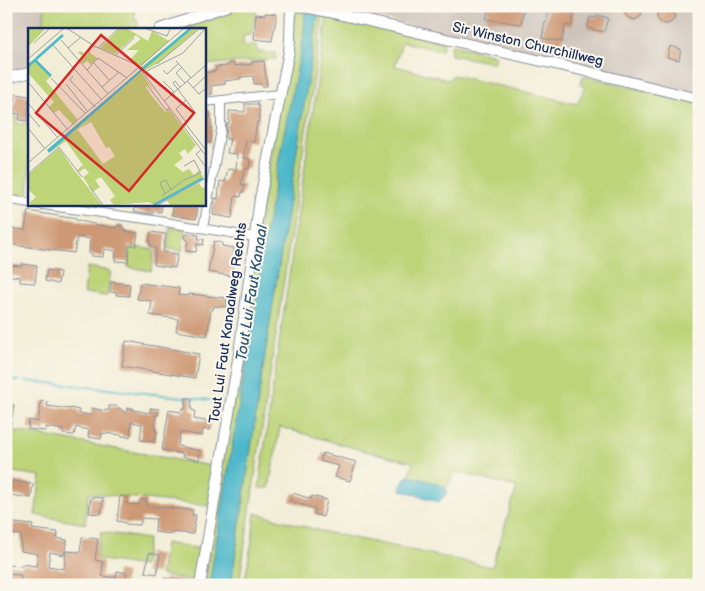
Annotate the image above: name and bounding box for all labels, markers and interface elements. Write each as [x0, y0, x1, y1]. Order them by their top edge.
street label: Sir Winston Churchillweg [451, 18, 605, 70]
inset map [28, 28, 205, 205]
street label: Tout Lui Faut Kanaalweg Rechts [205, 221, 251, 425]
water label: Tout Lui Faut Kanaal [232, 223, 272, 362]

